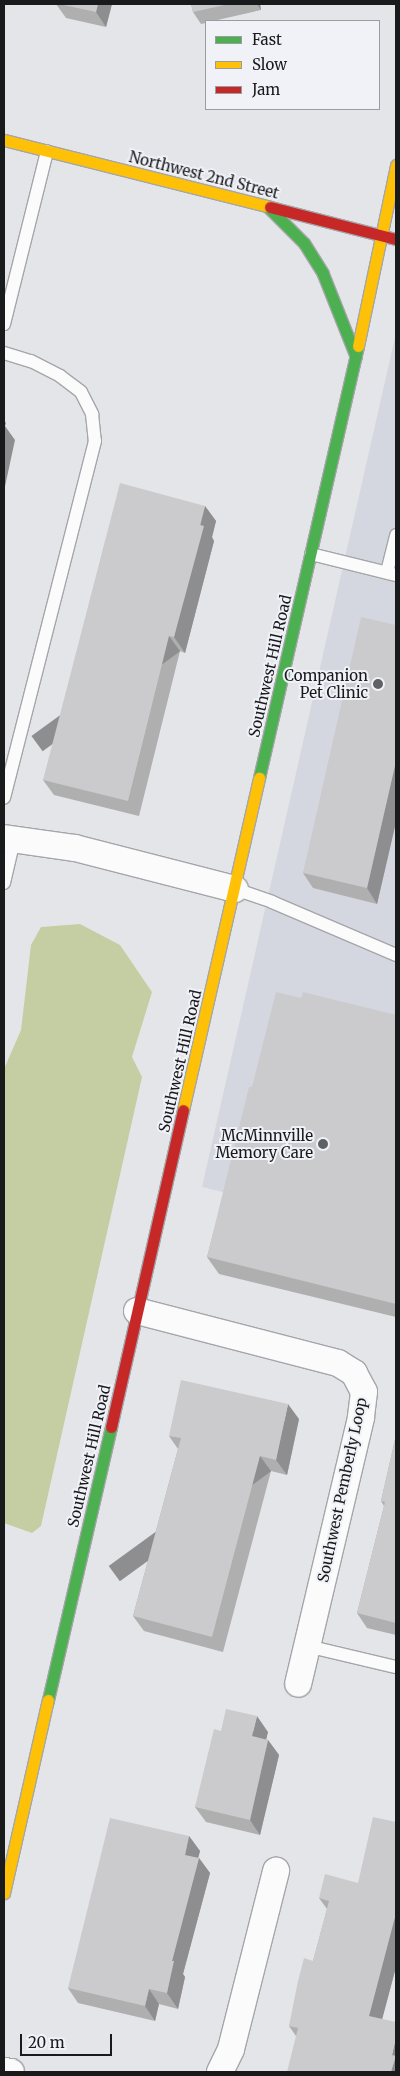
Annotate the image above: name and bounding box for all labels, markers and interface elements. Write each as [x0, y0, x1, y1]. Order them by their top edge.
legend [205, 20, 380, 110]
text: Fast [252, 30, 282, 49]
text: Slow [252, 55, 287, 74]
text: Jam [252, 80, 280, 99]
street label: Northwest 2nd Street [127, 148, 281, 202]
street label: Southwest Hill Road [245, 593, 295, 739]
place label: Companion Pet Clinic [284, 666, 368, 701]
marker: Companion Pet Clinic [372, 678, 384, 690]
street label: Southwest Hill Road [155, 988, 205, 1134]
place label: McMinnville Memory Care [215, 1126, 313, 1161]
marker: McMinnville Memory Care [317, 1138, 329, 1150]
street label: Southwest Hill Road [64, 1383, 114, 1529]
street label: Southwest Pemberly Loop [314, 1396, 370, 1584]
scale bar [22, 2024, 115, 2056]
text: 20 m [28, 2033, 65, 2052]

